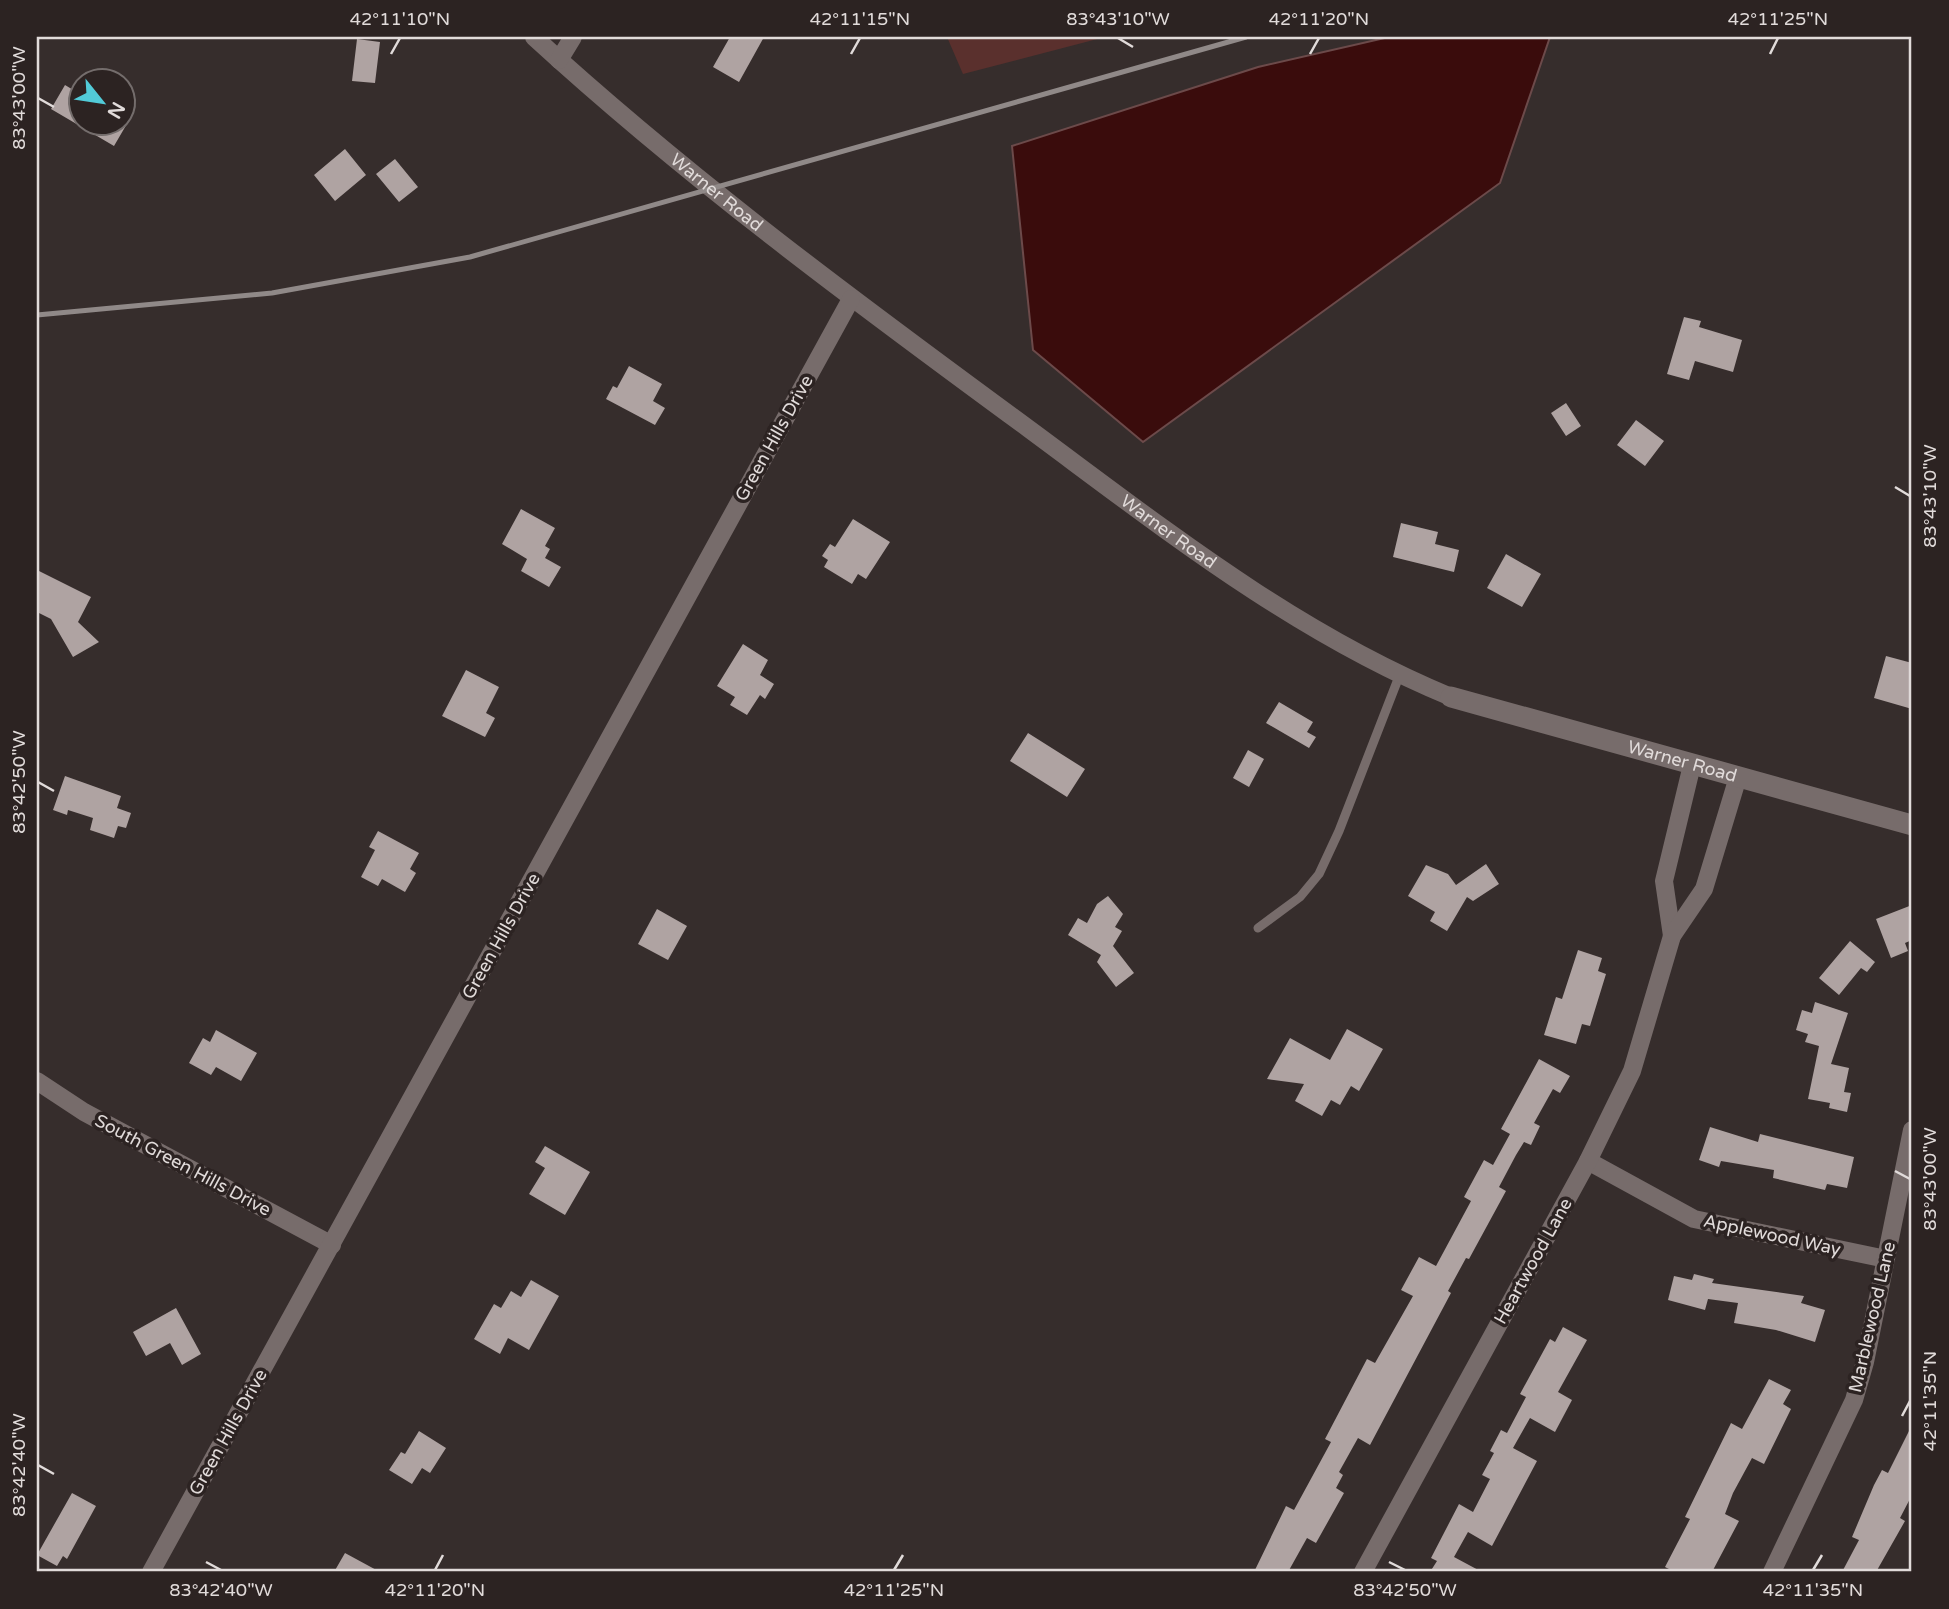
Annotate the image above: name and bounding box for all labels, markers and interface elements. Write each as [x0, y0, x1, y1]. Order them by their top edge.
text: 42°11'10"N [350, 8, 450, 30]
text: 42°11'15"N [810, 8, 910, 30]
text: 83°43'10"W [1066, 8, 1170, 30]
text: 42°11'20"N [1269, 8, 1369, 30]
text: 42°11'25"N [1728, 8, 1828, 30]
text: 83°43'00"W [8, 46, 30, 150]
north arrow [66, 66, 136, 136]
text: N [103, 98, 129, 122]
street label: Warner Road [666, 149, 768, 236]
street label: Green Hills Drive [730, 371, 818, 505]
text: 83°43'10"W [1919, 444, 1941, 548]
street label: Warner Road [1116, 490, 1221, 573]
text: 83°42'50"W [8, 730, 30, 834]
street label: Warner Road [1625, 736, 1739, 787]
street label: Green Hills Drive [457, 869, 545, 1003]
street label: South Green Hills Drive [91, 1109, 275, 1221]
text: 83°43'00"W [1919, 1127, 1941, 1231]
street label: Heartwood Lane [1489, 1194, 1577, 1328]
street label: Applewood Way [1701, 1210, 1843, 1260]
street label: Marblewood Lane [1844, 1239, 1900, 1395]
text: 42°11'35"N [1919, 1351, 1941, 1451]
street label: Green Hills Drive [184, 1365, 272, 1499]
text: 83°42'40"W [8, 1413, 30, 1517]
text: 83°42'40"W [169, 1579, 273, 1601]
text: 42°11'20"N [385, 1579, 485, 1601]
text: 42°11'25"N [844, 1579, 944, 1601]
text: 83°42'50"W [1353, 1579, 1457, 1601]
text: 42°11'35"N [1763, 1579, 1863, 1601]

